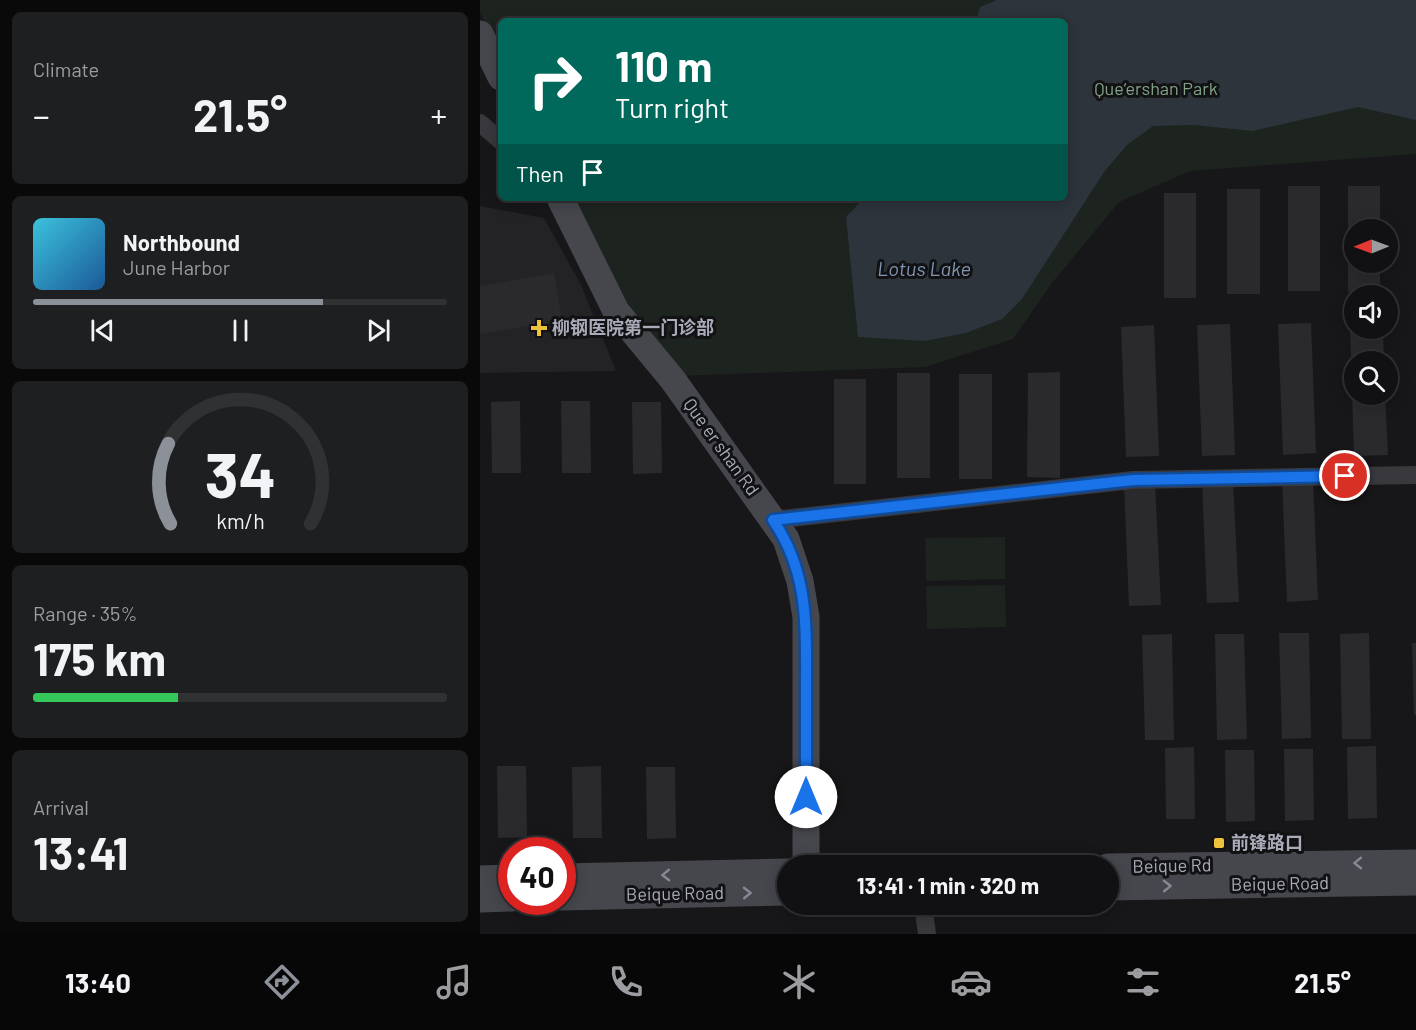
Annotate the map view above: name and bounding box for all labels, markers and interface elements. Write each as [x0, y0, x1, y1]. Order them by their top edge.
text: 110 m [615, 40, 712, 90]
icon: right [516, 42, 594, 120]
text: Climate [33, 57, 99, 81]
park label: Que‘ershan Park [1094, 77, 1218, 99]
text: 21.5° [193, 87, 287, 141]
text: Turn right [615, 91, 729, 123]
text: − [33, 95, 50, 135]
text: + [431, 95, 447, 135]
icon: arrive [576, 156, 609, 189]
text: Then [516, 160, 564, 186]
north arrow [1344, 219, 1398, 273]
map controls [1344, 219, 1398, 405]
text: Northbound [123, 229, 240, 255]
text: June Harbor [123, 255, 230, 279]
water label: Lotus Lake [877, 256, 971, 280]
button: sound [1344, 285, 1398, 339]
icon: previous [86, 314, 119, 347]
icon: pause [224, 314, 257, 347]
icon: next [362, 314, 395, 347]
place label: 柳钢医院第一门诊部 [552, 316, 714, 338]
marker: 柳钢医院第一门诊部 [530, 319, 548, 337]
button: search [1344, 351, 1398, 405]
street label: Que er shan Rd [679, 394, 764, 499]
text: 34 [204, 436, 276, 510]
pin [1319, 450, 1370, 501]
icon: arrive [1328, 459, 1361, 492]
text: km/h [216, 508, 264, 533]
text: Range · 35% [33, 601, 137, 625]
text: 175 km [33, 631, 166, 685]
position arrow [774, 765, 838, 829]
text: Arrival [33, 795, 89, 819]
text: 13:41 [33, 825, 128, 879]
place label: 前锋路口 [1231, 831, 1303, 853]
marker: 前锋路口 [1212, 836, 1226, 850]
speed limit sign: 40 [498, 837, 576, 915]
street label: Beique Rd [1132, 853, 1212, 877]
one-way arrow [1353, 857, 1362, 870]
one-way arrow [662, 868, 671, 881]
street label: Beique Road [1231, 871, 1329, 895]
text: 13:41 · 1 min · 320 m [857, 872, 1039, 898]
one-way arrow [1162, 880, 1171, 892]
street label: Beique Road [626, 881, 724, 905]
one-way arrow [742, 886, 751, 899]
icon: directions [261, 961, 303, 1003]
icon: music [433, 961, 475, 1003]
icon: phone [605, 961, 647, 1003]
icon: climate [778, 961, 820, 1003]
icon: car [950, 961, 992, 1003]
icon: filters [1122, 961, 1164, 1003]
text: 13:40 [65, 966, 131, 998]
text: 21.5° [1294, 966, 1351, 998]

